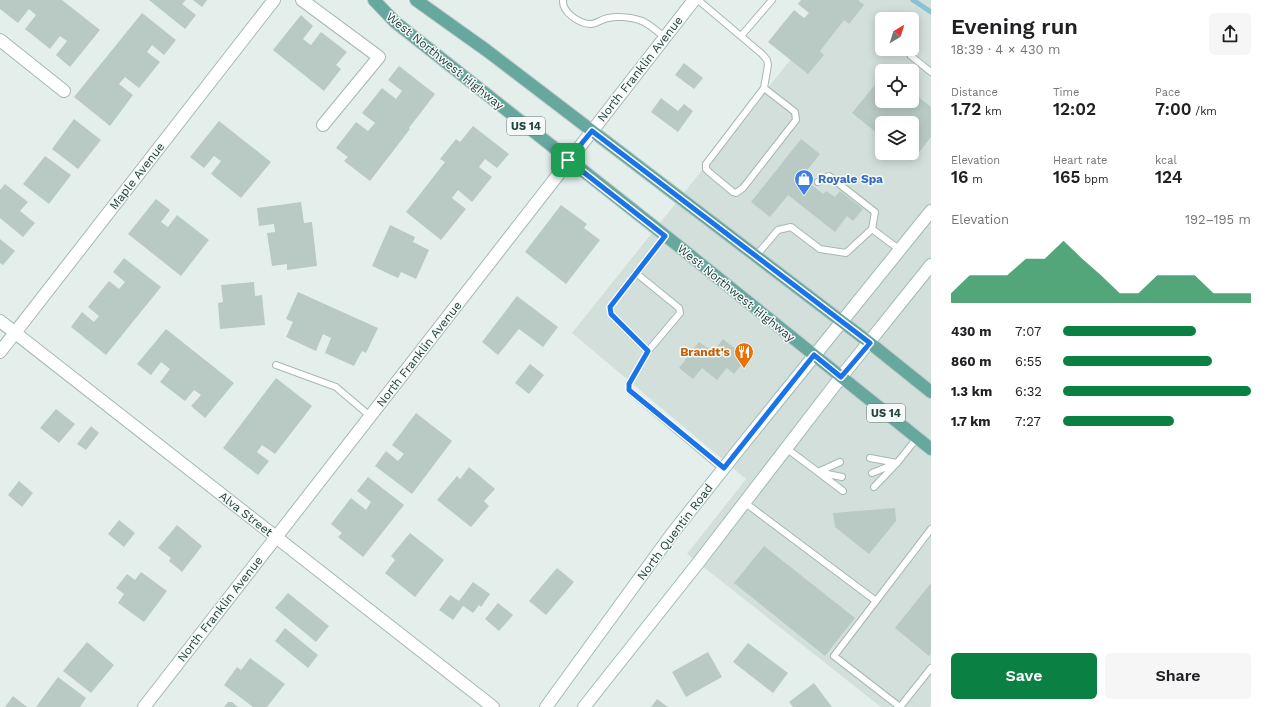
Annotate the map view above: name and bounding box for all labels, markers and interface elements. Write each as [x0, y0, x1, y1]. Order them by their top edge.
street label: West Northwest Highway [384, 9, 507, 113]
north arrow [875, 12, 919, 56]
map controls [875, 12, 919, 160]
street label: North Franklin Avenue [594, 13, 686, 125]
button: share [1209, 13, 1251, 55]
text: Evening run [951, 14, 1078, 39]
text: 18:39 · 4 × 430 m [951, 42, 1060, 57]
button: locate [875, 64, 919, 108]
text: Distance [951, 86, 998, 99]
text: Time [1053, 86, 1079, 99]
text: Pace [1155, 86, 1180, 99]
text: 1.72 [951, 99, 981, 119]
text: 12:02 [1053, 99, 1096, 119]
text: 7:00 [1155, 99, 1192, 119]
text: km [981, 105, 1002, 118]
text: /km [1192, 105, 1217, 118]
button: layers [875, 116, 919, 160]
road number: US 14 [507, 117, 545, 135]
street label: Maple Avenue [107, 140, 168, 212]
pin [551, 143, 585, 177]
icon: arrive [557, 149, 579, 171]
text: Elevation [951, 154, 1000, 167]
text: Heart rate [1053, 154, 1107, 167]
text: kcal [1155, 154, 1177, 167]
text: 16 [951, 167, 969, 187]
text: 165 [1053, 167, 1080, 187]
text: 124 [1155, 167, 1183, 187]
shop icon: Royale Spa [793, 168, 815, 196]
place label: Royale Spa [818, 172, 883, 186]
text: m [969, 173, 983, 186]
text: bpm [1080, 173, 1108, 186]
text: Elevation [951, 212, 1009, 227]
text: 192–195 m [1185, 212, 1251, 227]
street label: West Northwest Highway [675, 241, 798, 345]
street label: North Franklin Avenue [373, 298, 465, 410]
text: 430 m [951, 324, 991, 339]
text: 7:07 [1015, 324, 1041, 339]
restaurant icon: Brandt's [733, 341, 755, 369]
place label: Brandt's [680, 345, 731, 359]
text: 860 m [951, 354, 991, 369]
text: 6:55 [1015, 354, 1042, 369]
text: 1.3 km [951, 384, 992, 399]
text: 6:32 [1015, 384, 1042, 399]
road number: US 14 [867, 404, 905, 422]
text: 1.7 km [951, 414, 991, 429]
text: 7:27 [1015, 414, 1041, 429]
street label: North Quentin Road [634, 481, 716, 583]
street label: Alva Street [216, 489, 276, 539]
street label: North Franklin Avenue [174, 553, 266, 665]
button: Save [951, 653, 1097, 699]
button: Share [1105, 653, 1251, 699]

